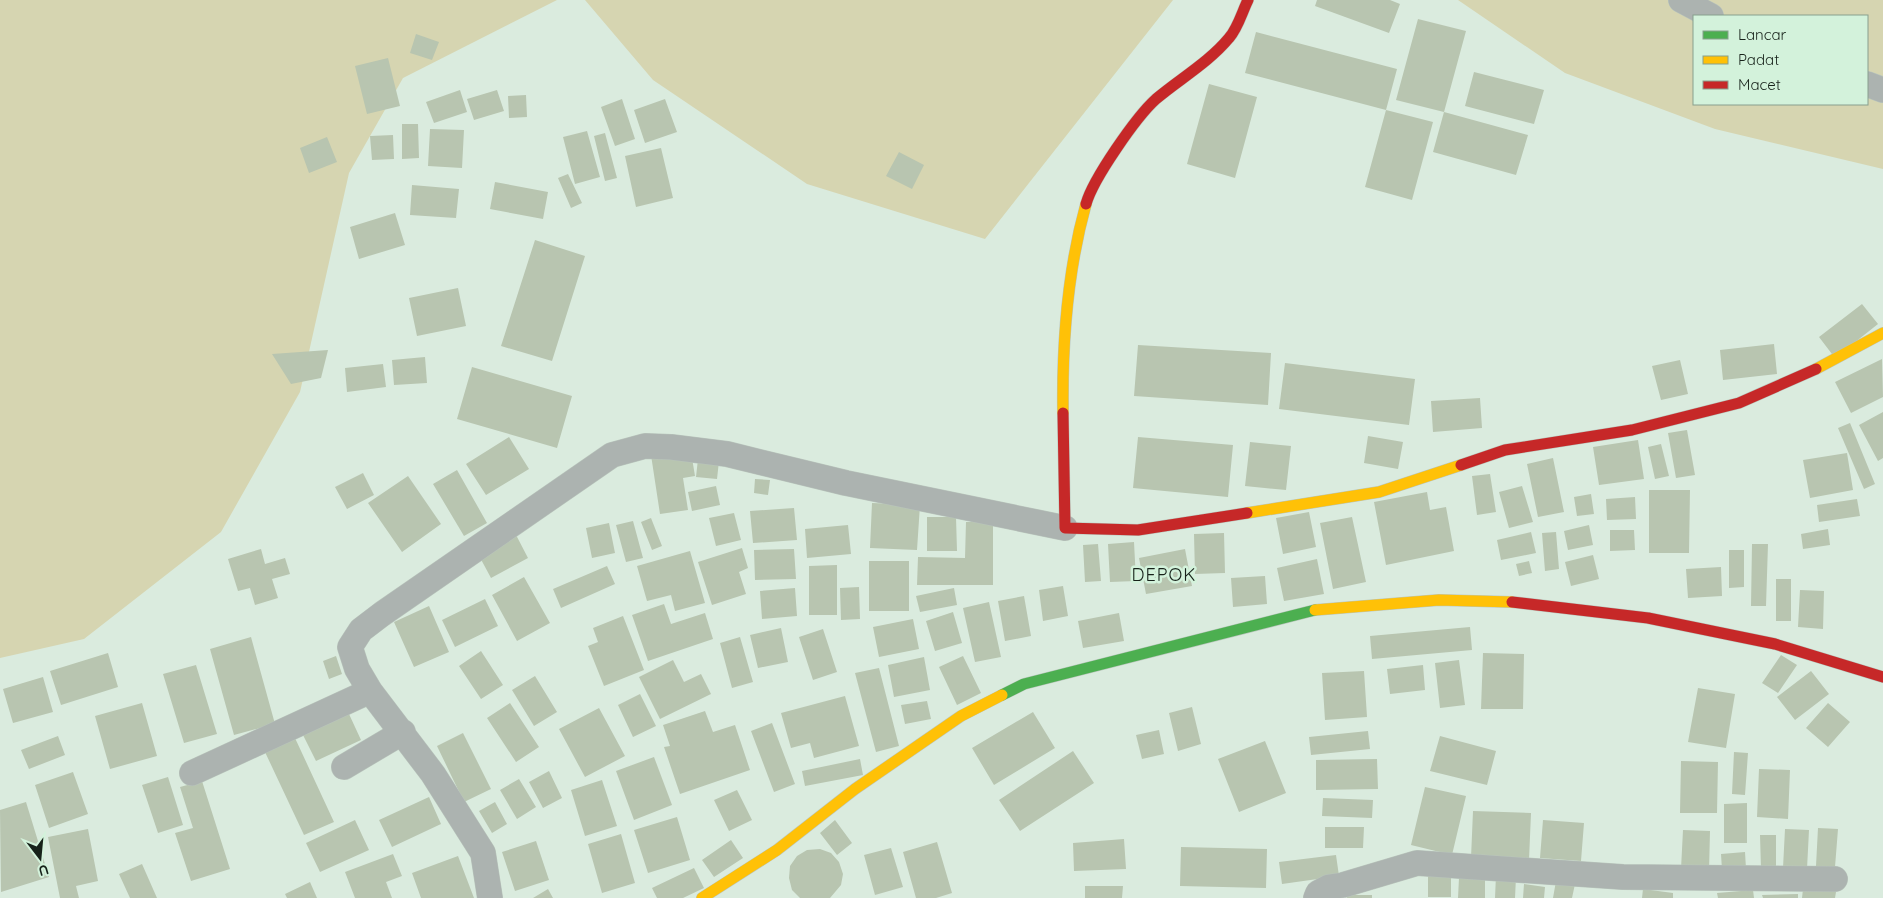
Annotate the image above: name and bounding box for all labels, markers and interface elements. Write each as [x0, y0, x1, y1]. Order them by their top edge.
legend [1693, 15, 1868, 105]
text: Lancar [1738, 25, 1787, 44]
text: Padat [1738, 50, 1779, 69]
text: Macet [1738, 75, 1781, 94]
district label: DEPOK [1132, 563, 1196, 586]
north arrow [15, 833, 65, 883]
text: U [36, 860, 51, 881]

